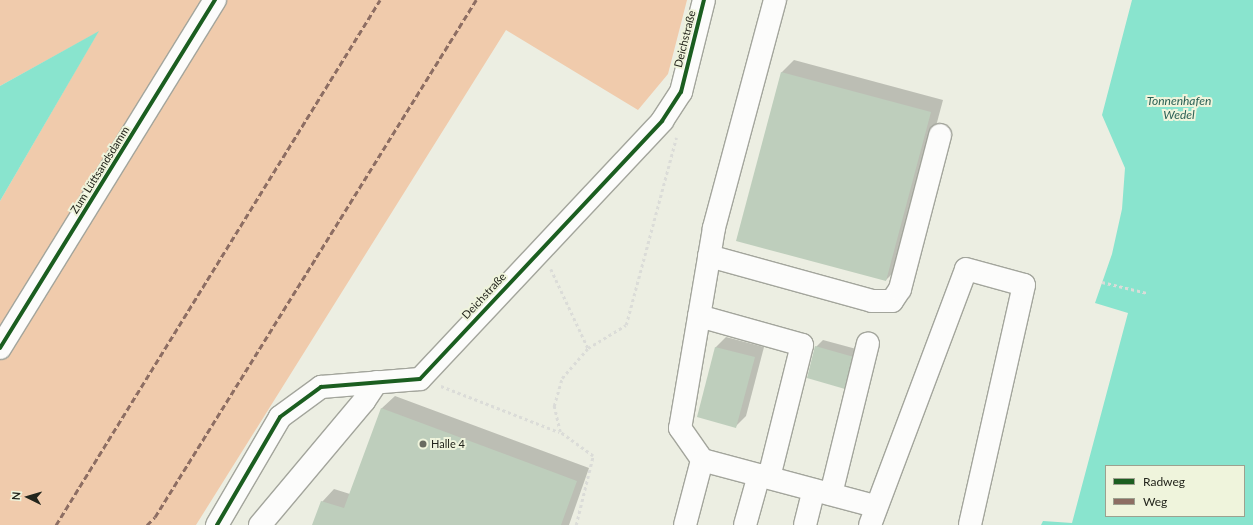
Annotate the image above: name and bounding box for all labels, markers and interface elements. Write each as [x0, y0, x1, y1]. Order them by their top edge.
street label: Deichstraße [672, 9, 698, 69]
water label: Tonnenhafen Wedel [1147, 94, 1211, 122]
street label: Zum Lüttsandsdamm [68, 124, 132, 216]
street label: Deichstraße [459, 270, 509, 322]
place label: Halle 4 [431, 437, 465, 451]
marker: Halle 4 [418, 439, 428, 449]
legend [1105, 465, 1245, 517]
text: Radweg [1143, 474, 1185, 489]
north arrow [8, 477, 48, 517]
text: N [9, 491, 22, 501]
text: Weg [1143, 494, 1167, 509]

